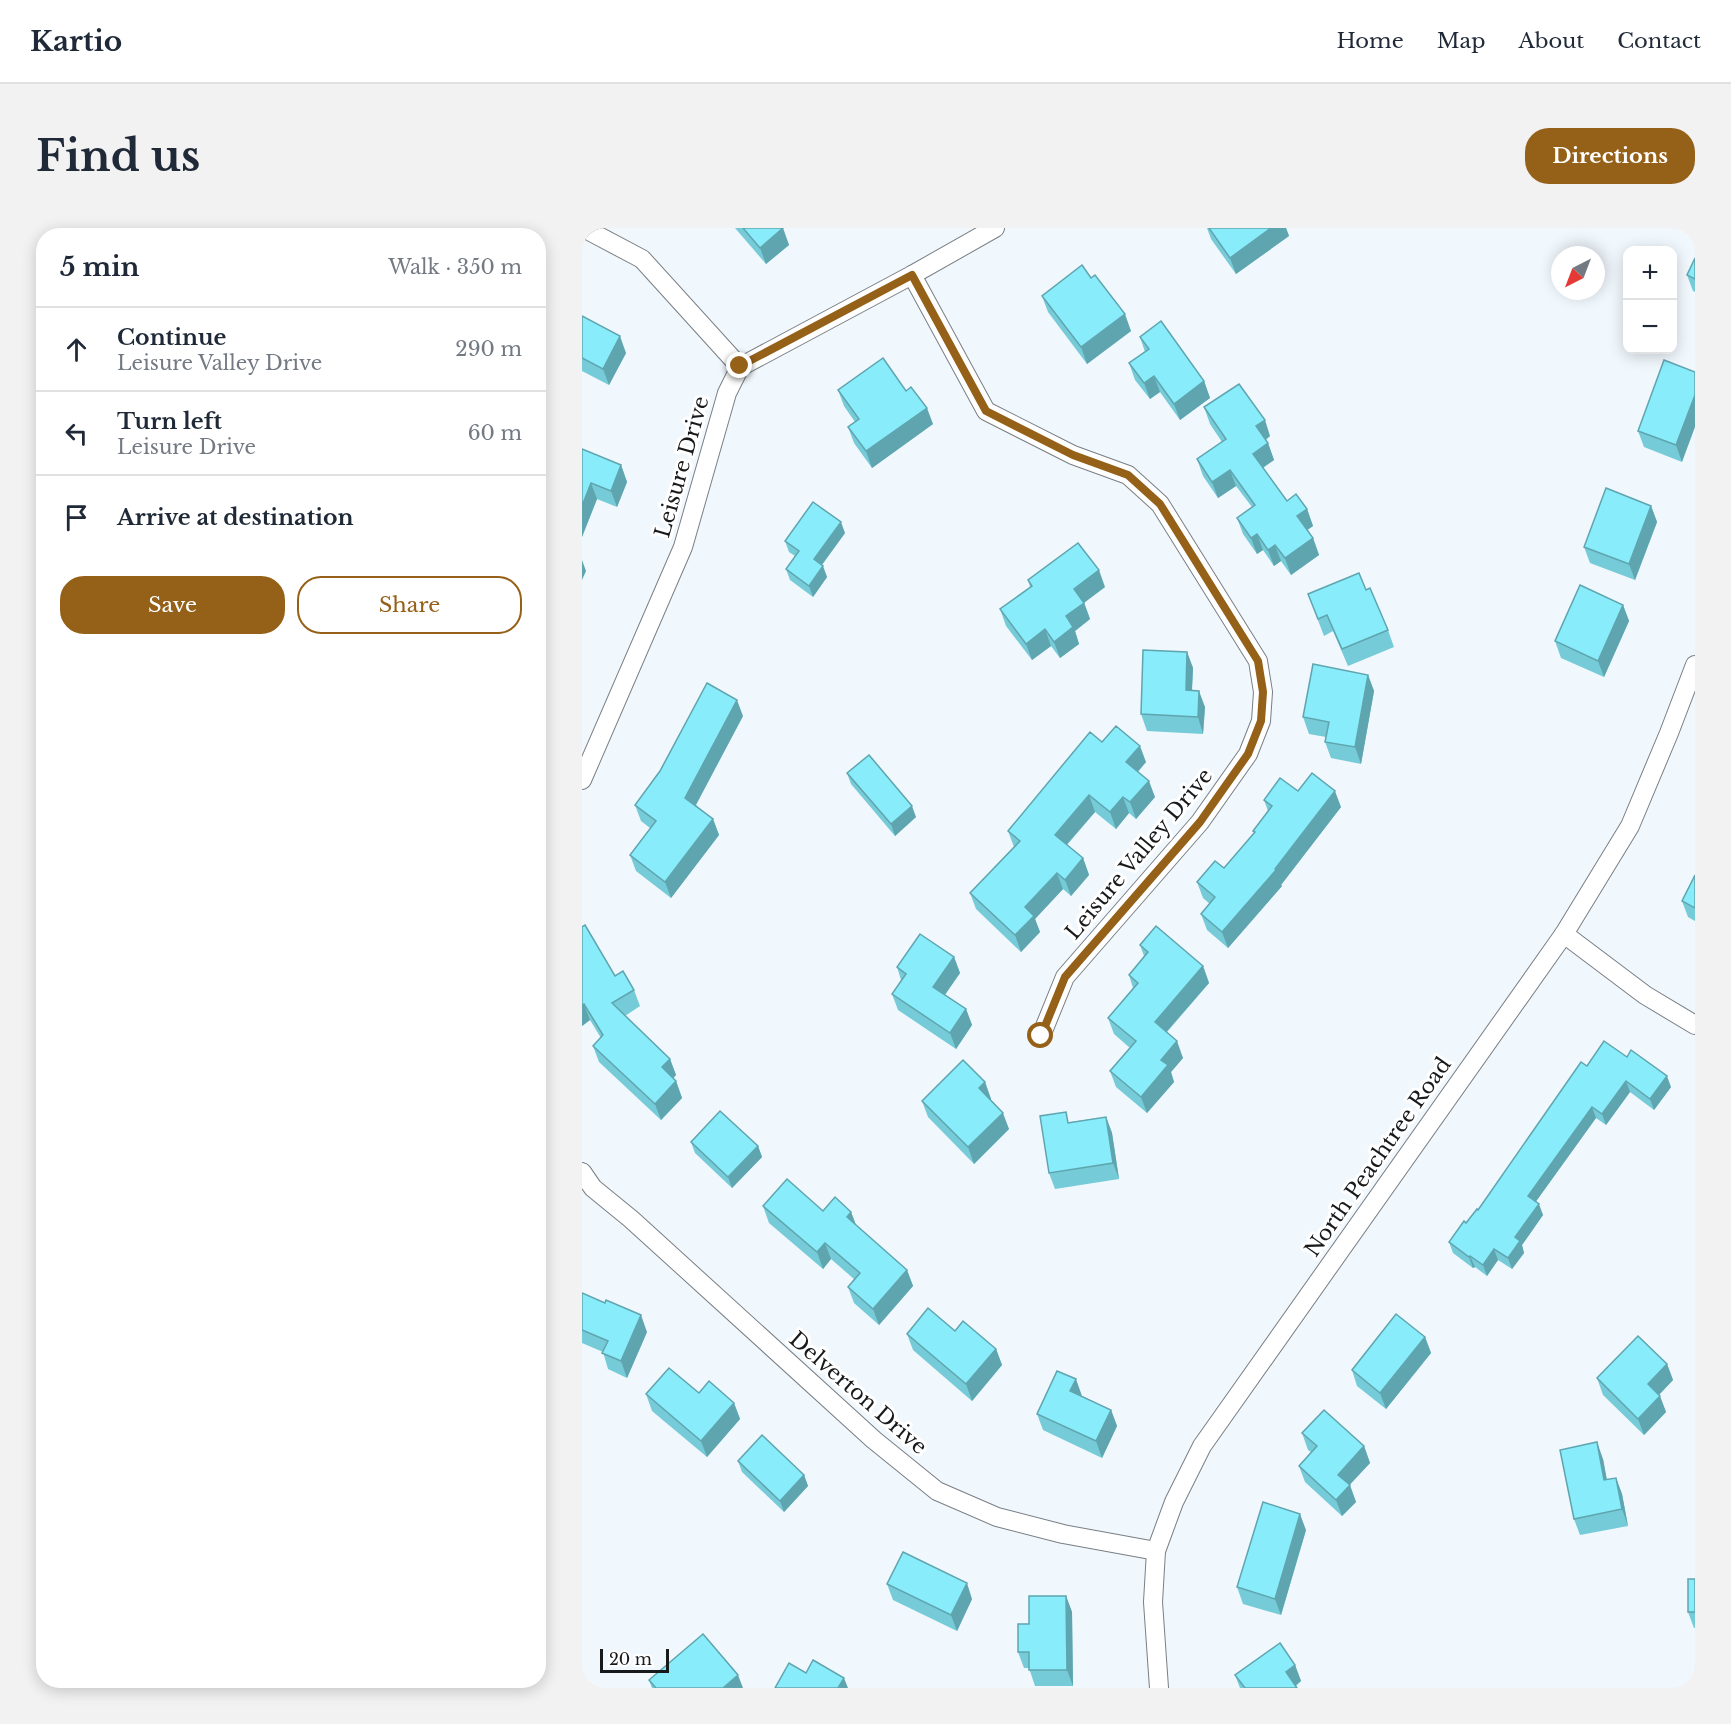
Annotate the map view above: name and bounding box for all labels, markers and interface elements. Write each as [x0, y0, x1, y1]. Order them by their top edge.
text: Kartio [30, 24, 122, 59]
text: Home [1337, 28, 1404, 54]
text: Map [1437, 28, 1485, 54]
text: About [1518, 28, 1584, 54]
text: Contact [1617, 28, 1701, 54]
button: Directions [1525, 128, 1695, 184]
text: Find us [36, 130, 200, 182]
north arrow [1551, 246, 1605, 300]
map controls [1623, 246, 1677, 354]
button: + [1623, 246, 1677, 300]
text: 5 min [60, 251, 139, 283]
text: Walk · 350 m [388, 255, 522, 279]
button: − [1623, 300, 1677, 354]
text: Continue [117, 324, 226, 351]
icon: ahead [60, 333, 93, 366]
text: 290 m [455, 337, 522, 361]
text: Leisure Valley Drive [117, 351, 322, 375]
route end [726, 352, 752, 378]
street label: Leisure Drive [649, 393, 715, 541]
text: Turn left [117, 408, 222, 435]
icon: left [60, 417, 93, 450]
text: 60 m [468, 421, 522, 445]
text: Leisure Drive [117, 435, 256, 459]
icon: arrive [60, 501, 93, 534]
text: Arrive at destination [117, 504, 354, 531]
button: Save [60, 576, 285, 634]
button: Share [297, 576, 522, 634]
street label: Leisure Valley Drive [1060, 763, 1218, 945]
route start [1027, 1022, 1053, 1048]
street label: North Peachtree Road [1299, 1052, 1457, 1262]
street label: Delverton Drive [784, 1326, 932, 1460]
scale bar [600, 1646, 669, 1674]
text: 20 m [609, 1649, 652, 1669]

